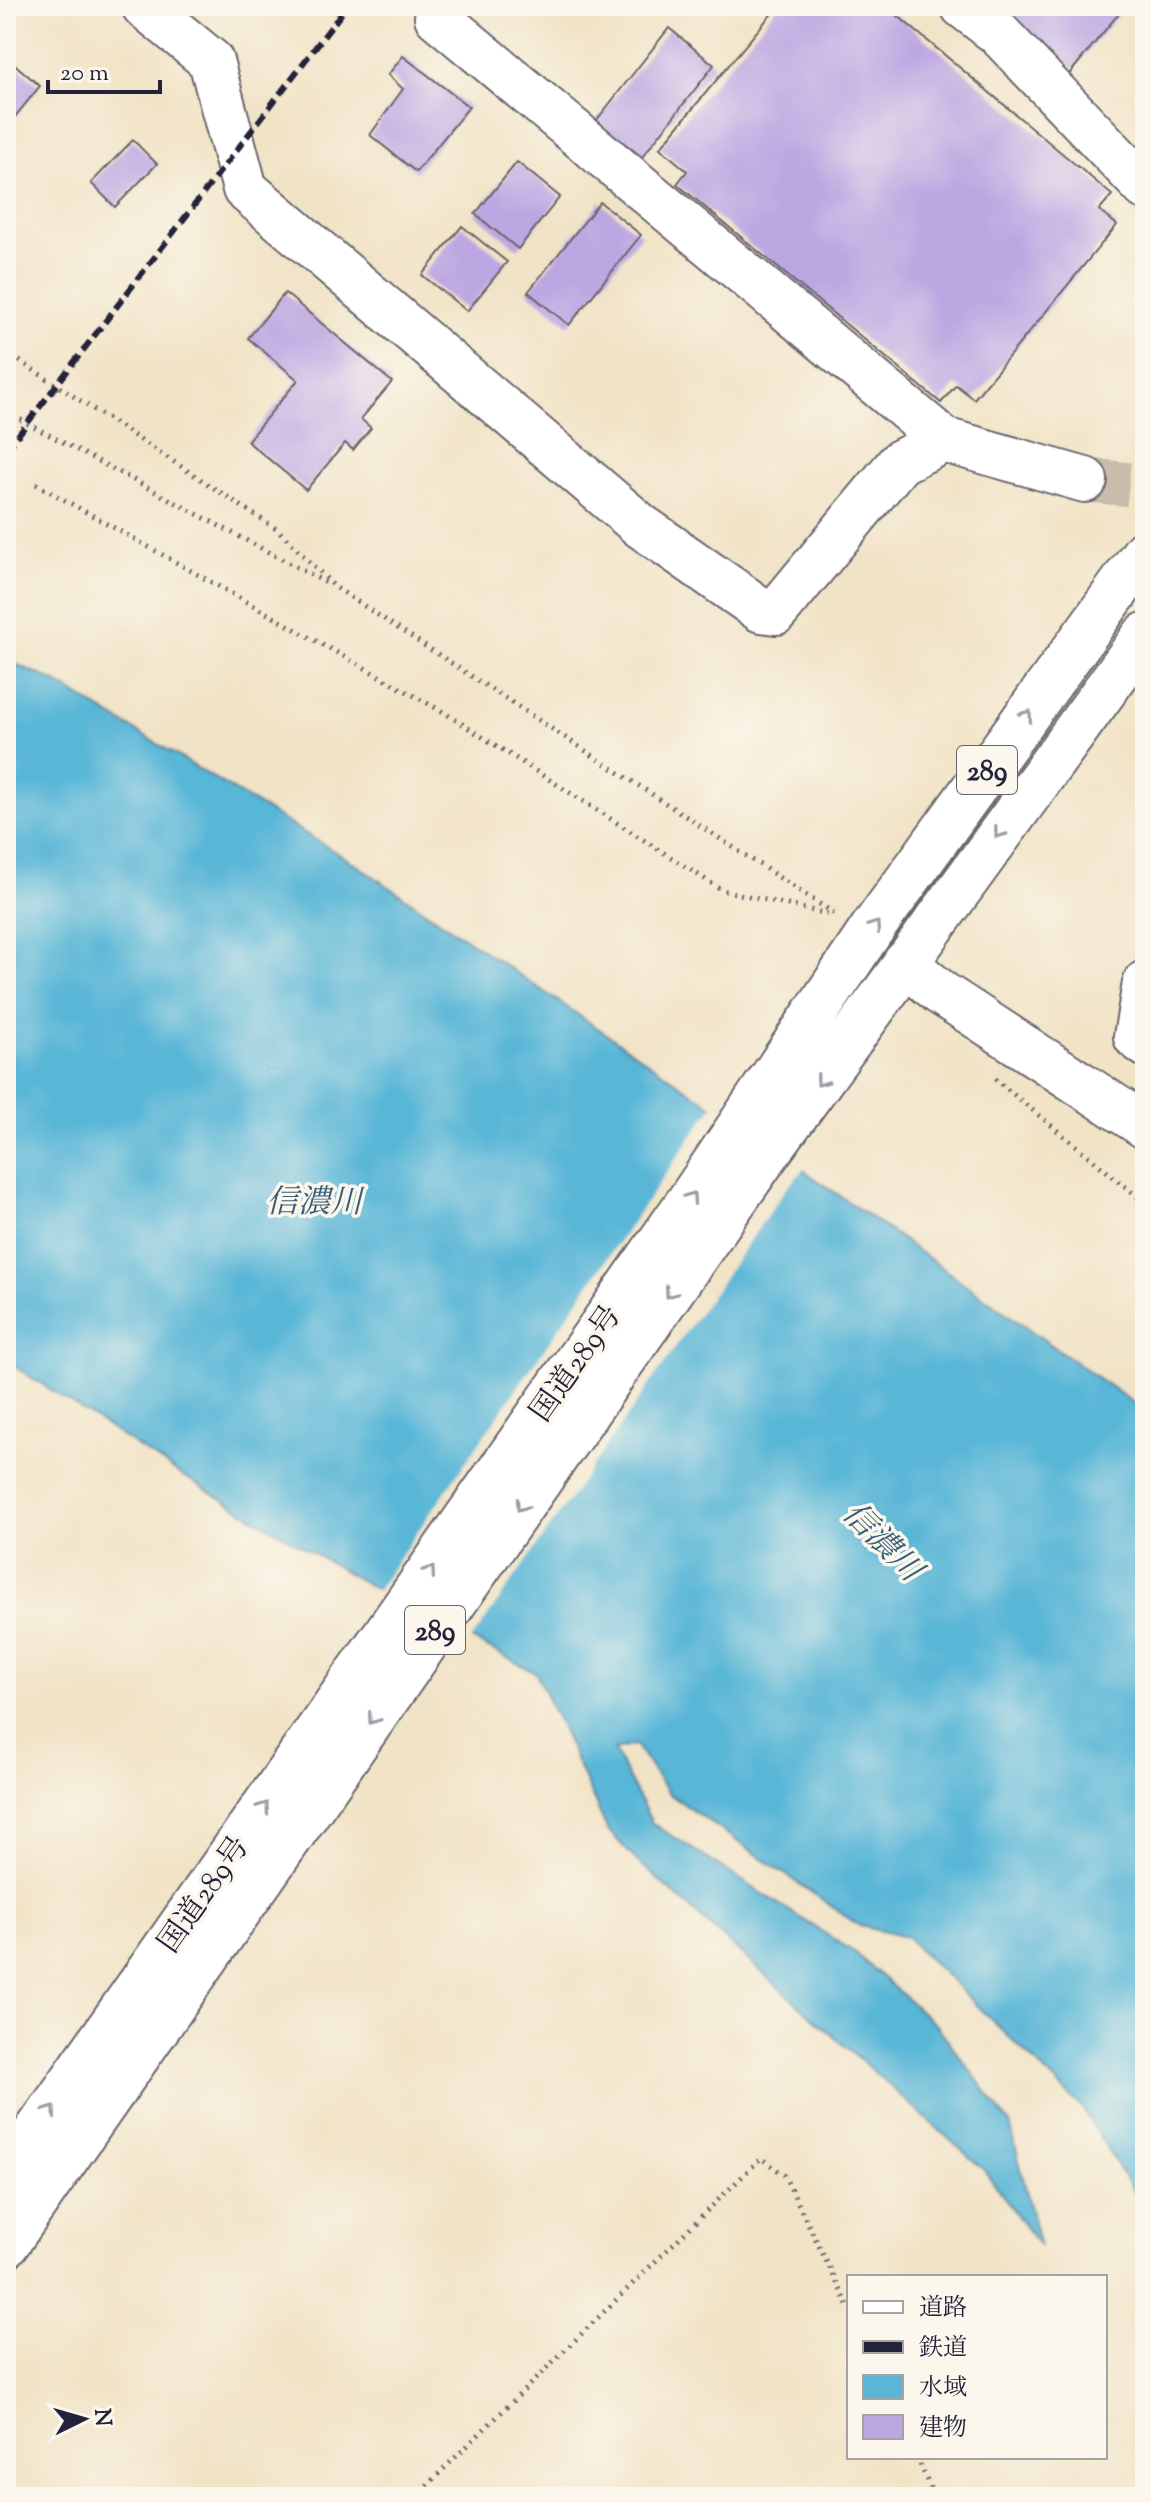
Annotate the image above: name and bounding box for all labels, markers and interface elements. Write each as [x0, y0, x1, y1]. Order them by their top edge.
scale bar [48, 44, 160, 94]
text: 20 m [60, 57, 109, 91]
one-way arrow [1017, 709, 1032, 724]
road number: 289 [957, 746, 1017, 794]
one-way arrow [994, 824, 1009, 838]
one-way arrow [865, 920, 880, 934]
one-way arrow [816, 1072, 830, 1086]
water label: 信濃川 [266, 1181, 365, 1227]
one-way arrow [681, 1192, 696, 1206]
one-way arrow [665, 1284, 680, 1298]
street label: 国道289号 [521, 1297, 633, 1431]
water label: 信濃川 [831, 1493, 933, 1595]
one-way arrow [516, 1497, 531, 1511]
one-way arrow [420, 1565, 435, 1579]
road number: 289 [405, 1606, 465, 1654]
one-way arrow [368, 1711, 383, 1725]
one-way arrow [254, 1801, 269, 1815]
street label: 国道289号 [149, 1828, 261, 1962]
one-way arrow [41, 2106, 56, 2120]
legend [847, 2275, 1107, 2459]
text: 道路 [919, 2292, 967, 2326]
text: 鉄道 [919, 2332, 967, 2366]
text: 水域 [919, 2372, 967, 2406]
north arrow [44, 2379, 124, 2459]
text: N [84, 2407, 118, 2428]
text: 建物 [919, 2412, 967, 2446]

